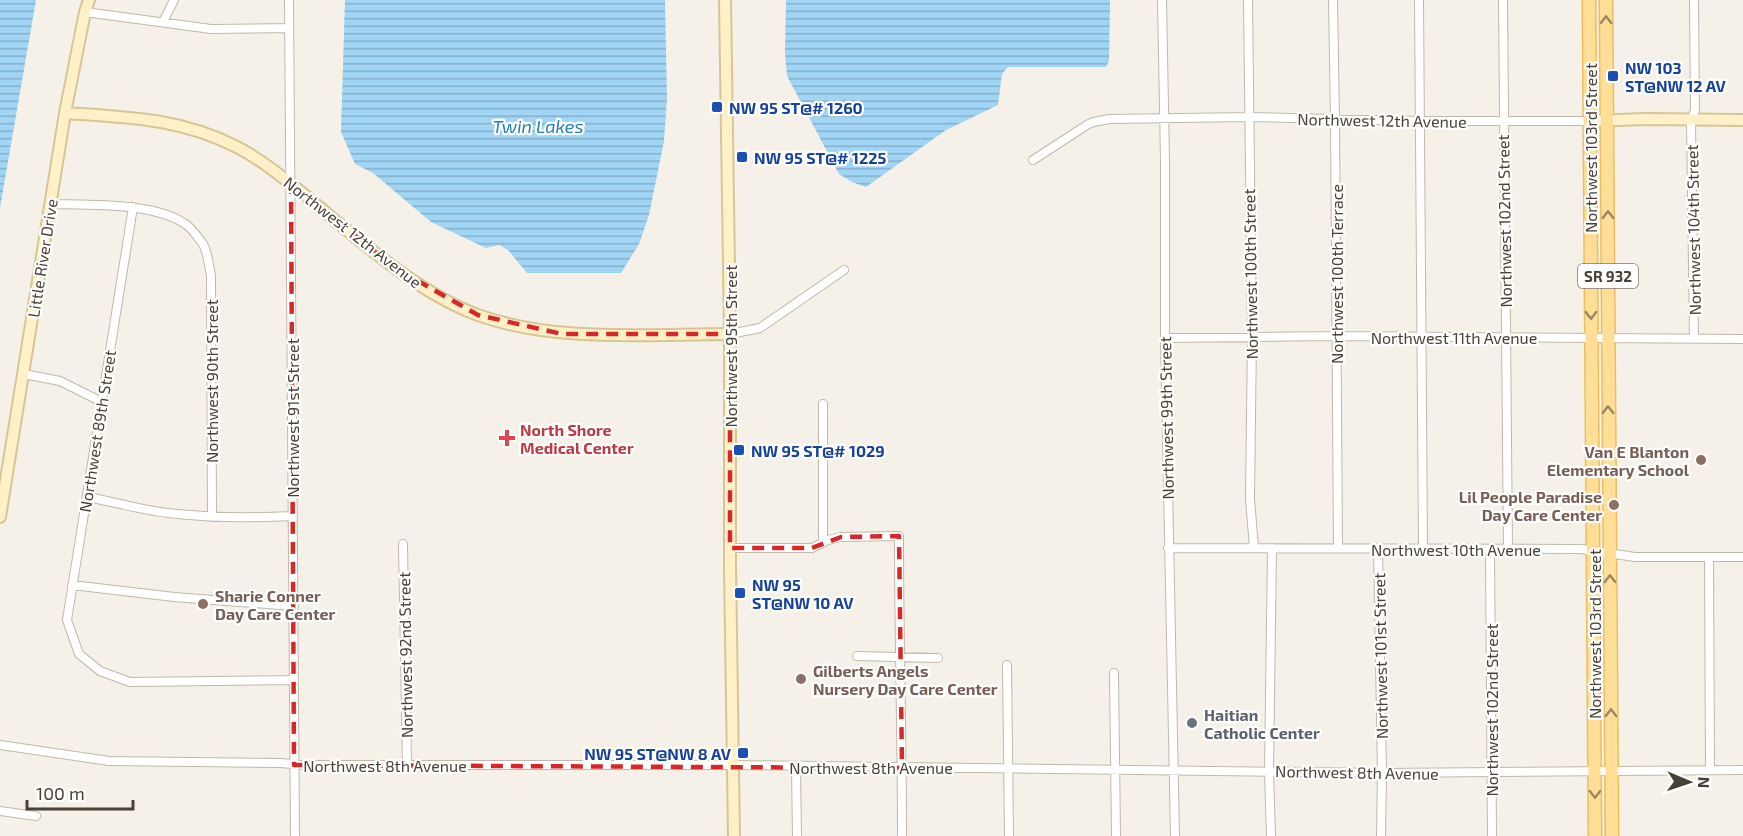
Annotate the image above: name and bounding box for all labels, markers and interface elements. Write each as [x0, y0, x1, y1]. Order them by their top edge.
one-way arrow [1600, 15, 1612, 24]
place label: NW 103 ST@NW 12 AV [1625, 58, 1727, 95]
street label: Northwest 103rd Street [1581, 63, 1600, 233]
marker: NW 103 ST@NW 12 AV [1606, 69, 1620, 83]
place label: NW 95 ST@# 1260 [729, 98, 863, 117]
marker: NW 95 ST@# 1260 [710, 100, 724, 114]
street label: Northwest 12th Avenue [1297, 109, 1467, 131]
water label: Twin Lakes [493, 115, 584, 137]
street label: Northwest 102nd Street [1493, 134, 1515, 308]
street label: Northwest 104th Street [1682, 144, 1704, 316]
place label: NW 95 ST@# 1225 [754, 148, 886, 167]
marker: NW 95 ST@# 1225 [735, 150, 749, 164]
street label: Northwest 12th Avenue [280, 172, 426, 292]
street label: Northwest 100th Terrace [1327, 184, 1346, 364]
street label: Northwest 100th Street [1239, 188, 1261, 360]
street label: Little River Drive [23, 197, 61, 319]
one-way arrow [1601, 210, 1614, 219]
road number: SR 932 [1578, 264, 1638, 288]
street label: Northwest 95th Street [721, 265, 740, 427]
street label: Northwest 90th Street [202, 299, 221, 463]
one-way arrow [1585, 310, 1597, 319]
street label: Northwest 11th Avenue [1371, 328, 1537, 347]
street label: Northwest 99th Street [1155, 336, 1177, 500]
street label: Northwest 91st Street [283, 338, 302, 498]
street label: Northwest 89th Street [75, 349, 119, 513]
one-way arrow [1602, 405, 1615, 414]
place label: North Shore Medical Center [520, 420, 634, 457]
marker: North Shore Medical Center [498, 429, 516, 447]
place label: NW 95 ST@# 1029 [751, 441, 885, 460]
place label: Van E Blanton Elementary School [1547, 442, 1690, 480]
marker: NW 95 ST@# 1029 [732, 443, 746, 457]
marker: Van E Blanton Elementary School [1694, 453, 1708, 467]
place label: Lil People Paradise Day Care Center [1459, 487, 1602, 525]
marker: Lil People Paradise Day Care Center [1607, 498, 1621, 512]
street label: Northwest 10th Avenue [1371, 540, 1541, 559]
street label: Northwest 103rd Street [1585, 549, 1604, 719]
street label: Northwest 92nd Street [394, 572, 416, 738]
street label: Northwest 101st Street [1369, 573, 1391, 739]
one-way arrow [1604, 574, 1616, 583]
place label: NW 95 ST@NW 10 AV [752, 575, 854, 612]
place label: Sharie Conner Day Care Center [215, 586, 335, 624]
marker: NW 95 ST@NW 10 AV [733, 586, 747, 600]
marker: Sharie Conner Day Care Center [196, 597, 210, 611]
street label: Northwest 102nd Street [1482, 623, 1501, 797]
place label: Gilberts Angels Nursery Day Care Center [813, 661, 998, 699]
marker: Gilberts Angels Nursery Day Care Center [794, 672, 808, 686]
place label: Haitian Catholic Center [1204, 705, 1320, 742]
one-way arrow [1605, 709, 1617, 718]
marker: Haitian Catholic Center [1185, 716, 1199, 730]
place label: NW 95 ST@NW 8 AV [584, 744, 732, 763]
marker: NW 95 ST@NW 8 AV [736, 746, 750, 760]
north arrow [1659, 752, 1719, 812]
street label: Northwest 8th Avenue [303, 756, 467, 775]
street label: Northwest 8th Avenue [789, 758, 953, 777]
street label: Northwest 8th Avenue [1275, 761, 1439, 783]
scale bar [27, 773, 134, 811]
text: N [1695, 776, 1714, 789]
text: 100 m [36, 782, 85, 804]
one-way arrow [1589, 790, 1601, 799]

